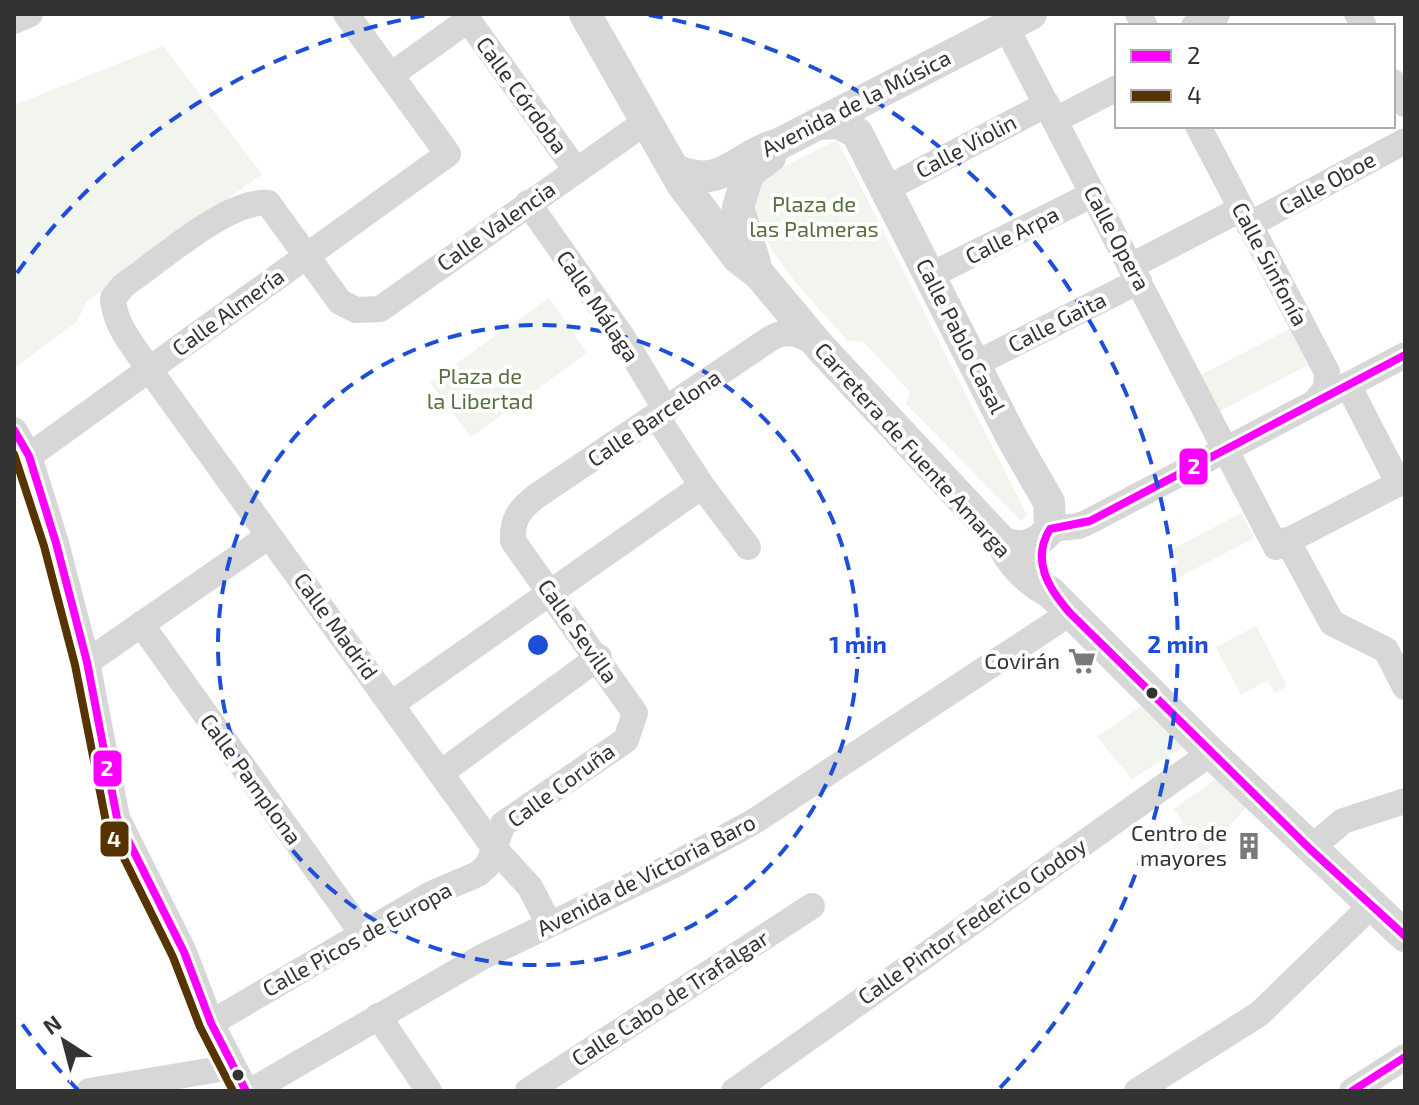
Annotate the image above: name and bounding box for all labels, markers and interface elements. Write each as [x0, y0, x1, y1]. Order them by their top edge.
legend [1115, 24, 1395, 128]
street label: Calle Córdoba [472, 31, 574, 158]
text: 2 [1187, 40, 1201, 69]
street label: Avenida de la Música [757, 43, 954, 161]
text: 4 [1187, 80, 1202, 109]
street label: Calle Violin [911, 108, 1020, 182]
street label: Calle Oboe [1274, 145, 1379, 219]
street label: Calle Valencia [431, 175, 559, 275]
street label: Calle Opera [1080, 181, 1156, 294]
park label: Plaza de las Palmeras [749, 190, 879, 241]
street label: Calle Sinfonía [1227, 197, 1314, 330]
street label: Calle Arpa [961, 200, 1063, 269]
street label: Calle Málaga [552, 245, 646, 366]
street label: Calle Pablo Casal [912, 254, 1012, 418]
street label: Calle Almería [167, 262, 288, 360]
street label: Calle Gaita [1003, 285, 1110, 357]
street label: Carretera de Fuente Amarga [810, 336, 1017, 562]
park label: Plaza de la Libertad [427, 362, 533, 413]
street label: Calle Barcelona [582, 363, 725, 471]
line badge: 2 [1178, 447, 1209, 486]
text: 2 [1188, 452, 1200, 478]
street label: Calle Madrid [289, 567, 384, 684]
street label: Calle Sevilla [534, 574, 624, 687]
text: 1 min [829, 629, 887, 658]
text: 2 min [1147, 629, 1209, 658]
centre of rings [524, 631, 552, 659]
supermarket icon: Covirán [1067, 646, 1097, 676]
place label: Covirán [984, 647, 1060, 673]
unlabelled marker [1144, 685, 1160, 701]
street label: Calle Pamplona [196, 708, 308, 849]
street label: Calle Coruña [502, 737, 619, 832]
line badge: 2 [92, 749, 123, 788]
text: 2 [101, 754, 113, 780]
street label: Avenida de Victoria Baro [532, 808, 759, 941]
place label: Centro de mayores [1131, 819, 1227, 870]
line badge: 4 [99, 820, 130, 858]
text: 4 [107, 825, 121, 851]
street label: Calle Pintor Federico Godoy [852, 831, 1091, 1009]
building icon: Centro de mayores [1234, 831, 1264, 861]
street label: Calle Picos de Europa [257, 875, 456, 1001]
street label: Calle Cabo de Trafalgar [566, 924, 773, 1071]
north arrow [24, 1001, 104, 1081]
text: N [38, 1009, 66, 1039]
unlabelled marker [230, 1067, 246, 1083]

